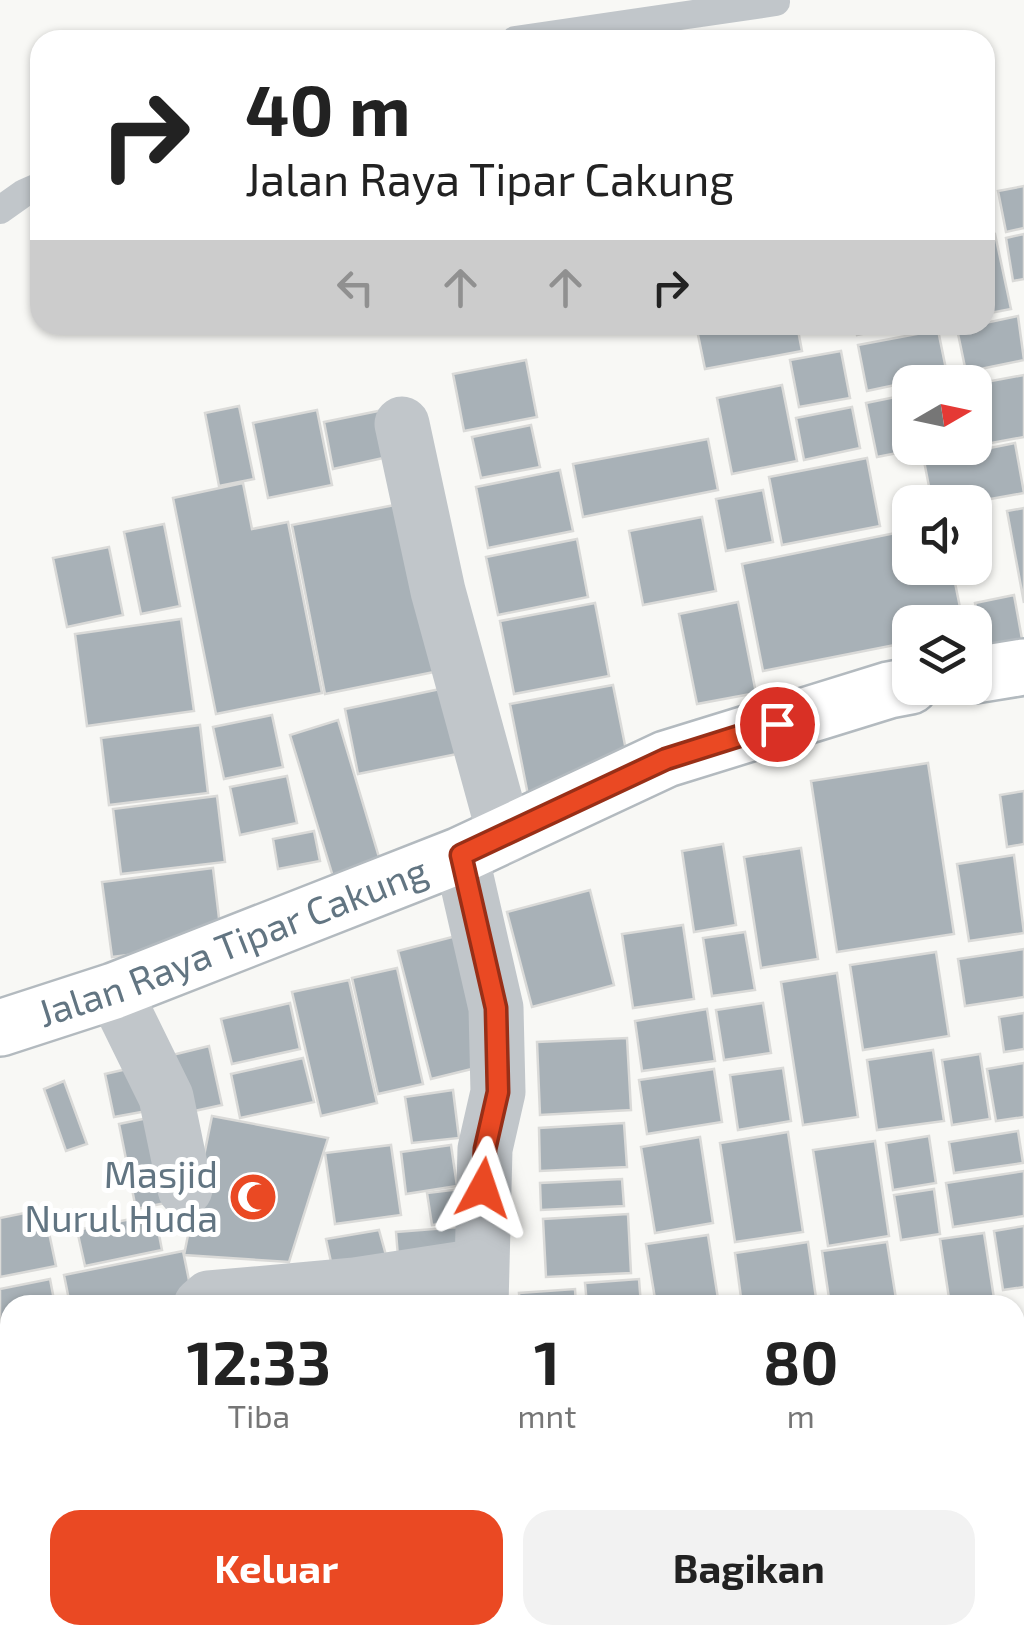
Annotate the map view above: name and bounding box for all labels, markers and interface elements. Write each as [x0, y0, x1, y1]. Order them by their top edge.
text: 40 m [245, 66, 411, 150]
icon: right [80, 70, 210, 200]
text: Jalan Raya Tipar Cakung [245, 151, 734, 205]
icon: left [328, 260, 383, 315]
icon: ahead [433, 260, 488, 315]
icon: ahead [538, 260, 593, 315]
icon: right [643, 260, 698, 315]
north arrow [892, 365, 992, 465]
map controls [892, 365, 992, 705]
button: sound [892, 485, 992, 585]
button: layers [892, 605, 992, 705]
pin [735, 682, 820, 767]
icon: arrive [750, 697, 805, 752]
street label: Jalan Raya Tipar Cakung [32, 846, 433, 1035]
position arrow [431, 1136, 535, 1240]
place label: Masjid Nurul Huda [24, 1150, 218, 1240]
mosque icon: Masjid Nurul Huda [227, 1171, 279, 1223]
text: 12:33 [187, 1325, 331, 1397]
text: 1 [534, 1325, 560, 1397]
text: 80 [763, 1325, 838, 1397]
text: Tiba [228, 1396, 290, 1434]
text: mnt [518, 1396, 576, 1434]
text: m [787, 1396, 815, 1434]
button: Keluar [50, 1510, 503, 1625]
button: Bagikan [523, 1510, 975, 1625]

